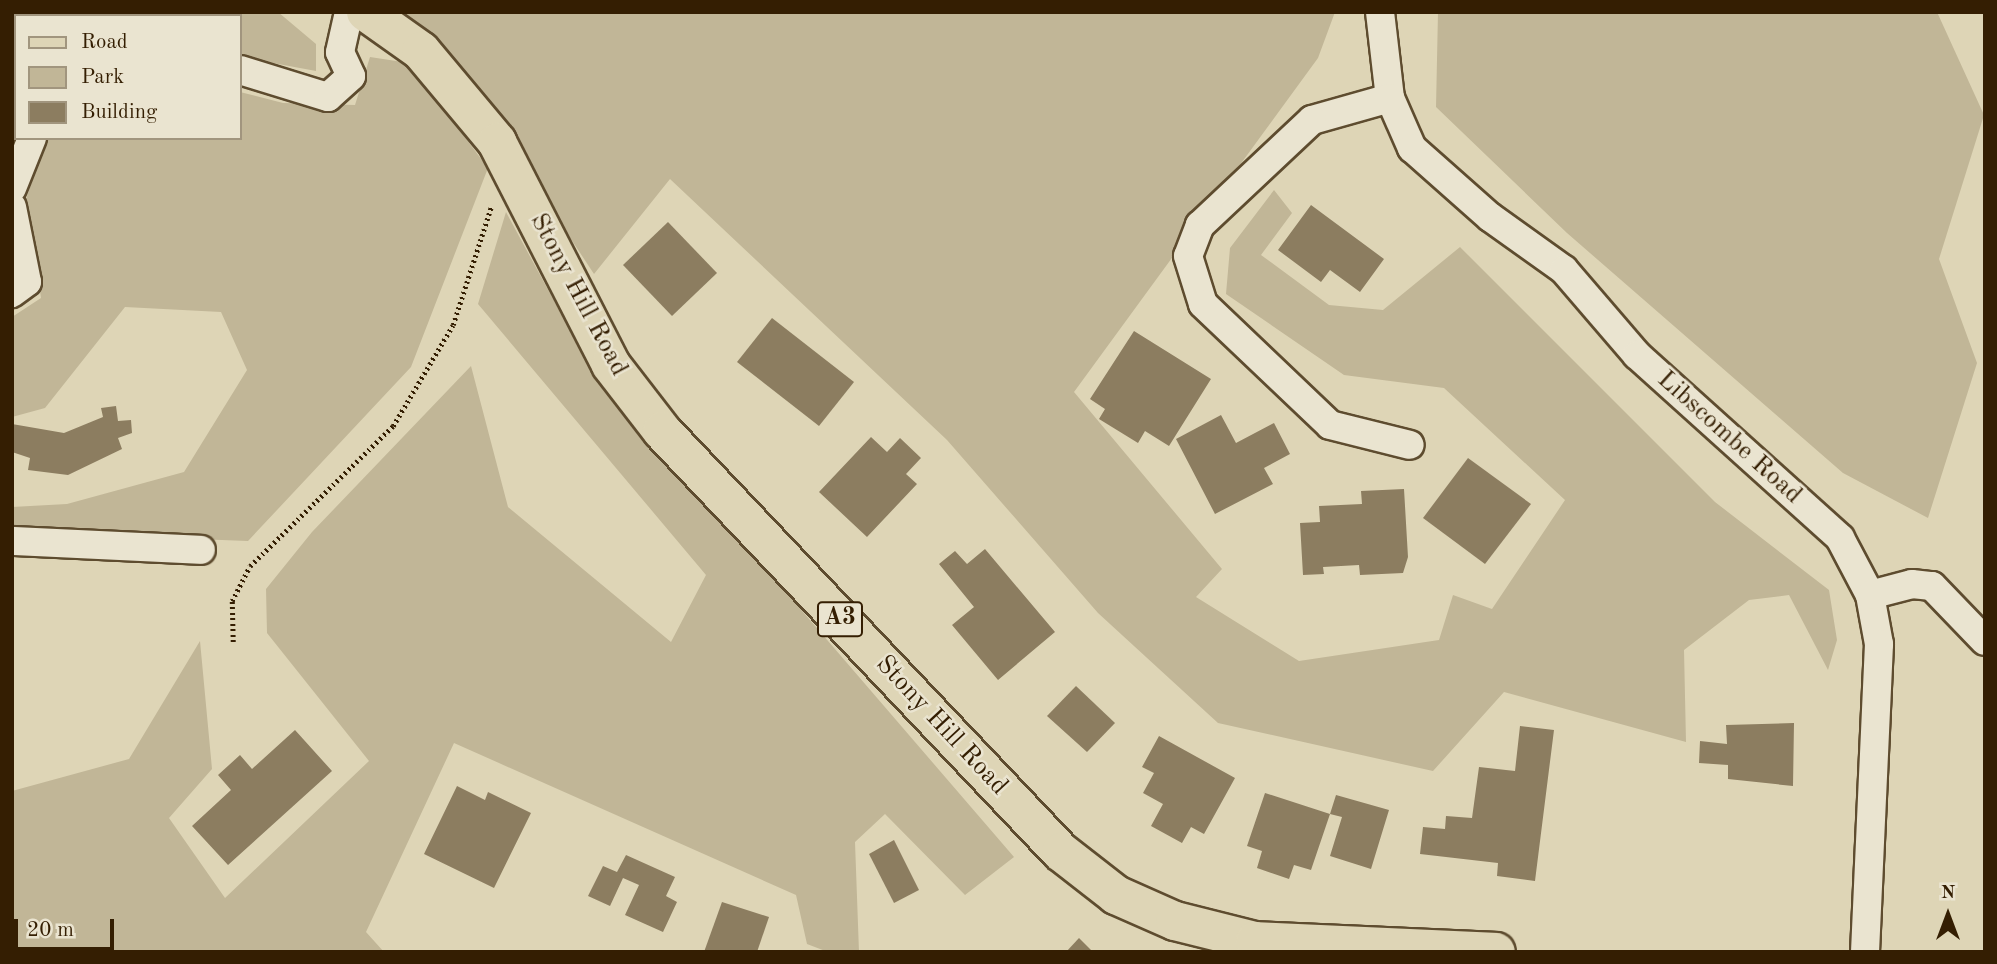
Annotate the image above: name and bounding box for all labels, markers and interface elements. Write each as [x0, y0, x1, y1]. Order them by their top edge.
legend [14, 14, 242, 140]
text: Road [81, 32, 128, 53]
text: Park [81, 67, 124, 88]
text: Building [81, 102, 157, 123]
street label: Stony Hill Road [522, 208, 634, 382]
street label: Libscombe Road [1650, 365, 1808, 511]
road number: A3 [816, 598, 864, 640]
street label: Stony Hill Road [868, 650, 1014, 802]
north arrow [1913, 880, 1983, 950]
text: N [1941, 884, 1955, 903]
scale bar [18, 904, 117, 948]
text: 20 m [27, 920, 74, 941]

